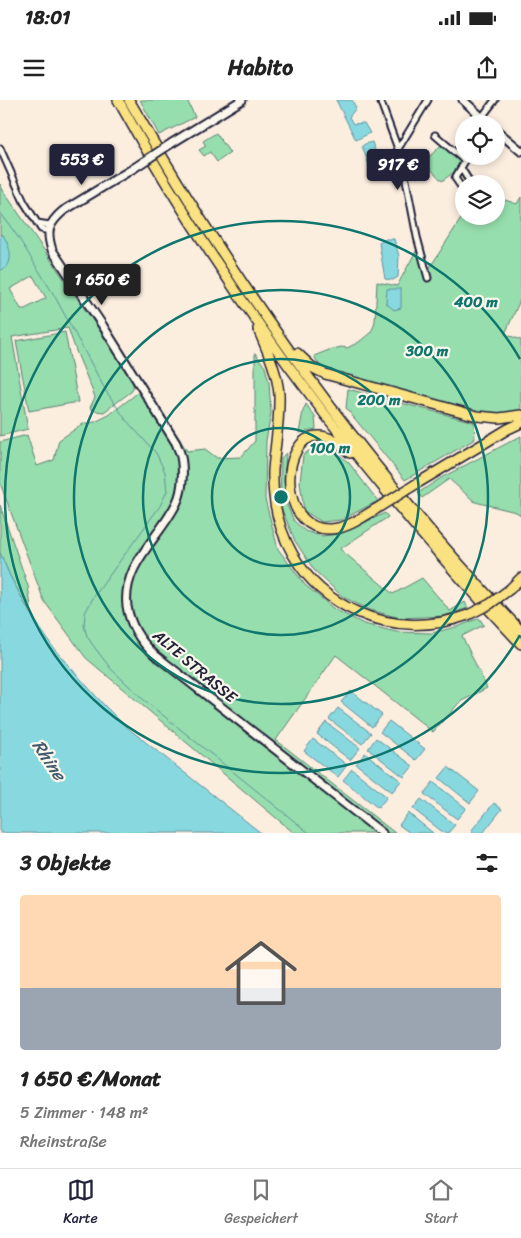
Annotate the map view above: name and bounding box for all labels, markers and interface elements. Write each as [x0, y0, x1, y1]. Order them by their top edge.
text: 18:01 [25, 1, 71, 34]
text: Habito [228, 48, 293, 87]
icon: menu [20, 54, 48, 82]
icon: share [473, 54, 501, 82]
map controls [455, 115, 505, 225]
button: locate [455, 115, 505, 165]
pin: 553 € [47, 144, 117, 186]
text: 553 € [60, 145, 104, 174]
pin: 917 € [363, 148, 433, 191]
text: 917 € [378, 150, 418, 179]
button: layers [455, 175, 505, 225]
pin: 1 650 € [56, 264, 148, 306]
text: 1 650 € [75, 265, 129, 294]
text: 400 m [453, 289, 498, 315]
text: 300 m [405, 338, 449, 364]
text: 200 m [356, 387, 401, 413]
text: 100 m [310, 435, 351, 461]
centre of rings [272, 488, 290, 506]
street label: ALTE STRASSE [145, 621, 245, 711]
water label: Rhine [23, 733, 76, 789]
text: 3 Objekte [20, 844, 111, 882]
icon: filters [473, 849, 501, 877]
icon: home [216, 928, 306, 1018]
text: 1 650 €/Monat [20, 1060, 161, 1098]
text: 5 Zimmer · 148 m² [20, 1098, 148, 1127]
text: Rheinstraße [20, 1127, 107, 1156]
tab: Karte [63, 1176, 98, 1231]
tab: Gespeichert [224, 1176, 298, 1231]
tab: Start [424, 1176, 458, 1231]

